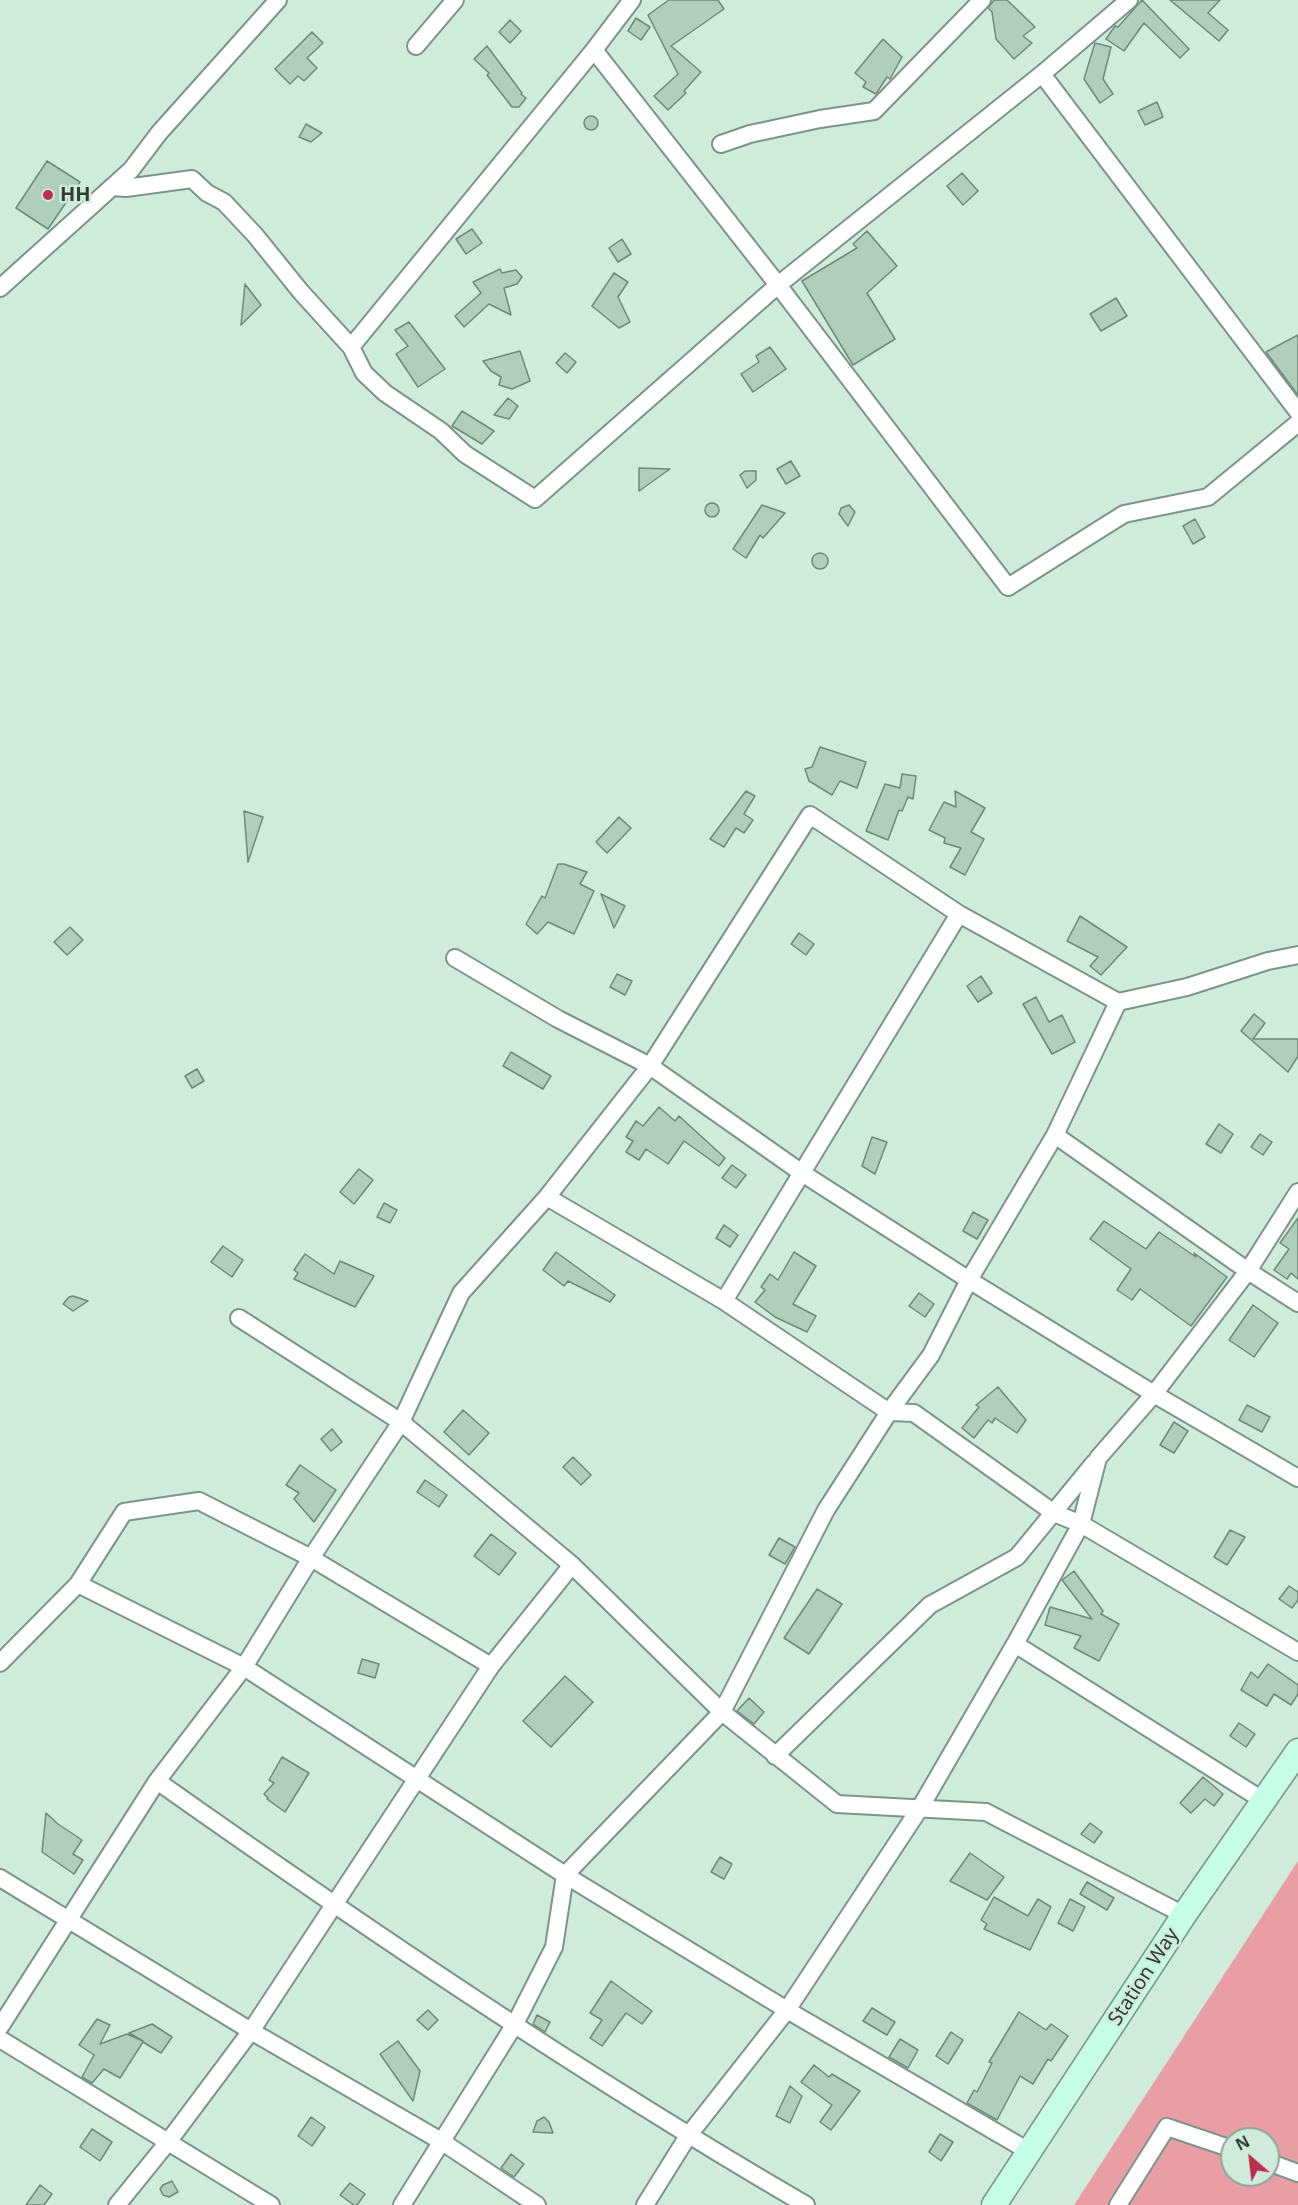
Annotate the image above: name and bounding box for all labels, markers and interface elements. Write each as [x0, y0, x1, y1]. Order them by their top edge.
place label: HH [60, 183, 91, 207]
marker: HH [41, 188, 55, 202]
street label: Station Way [1104, 1924, 1184, 2030]
north arrow [1220, 2127, 1280, 2187]
text: N [1232, 2130, 1253, 2156]

